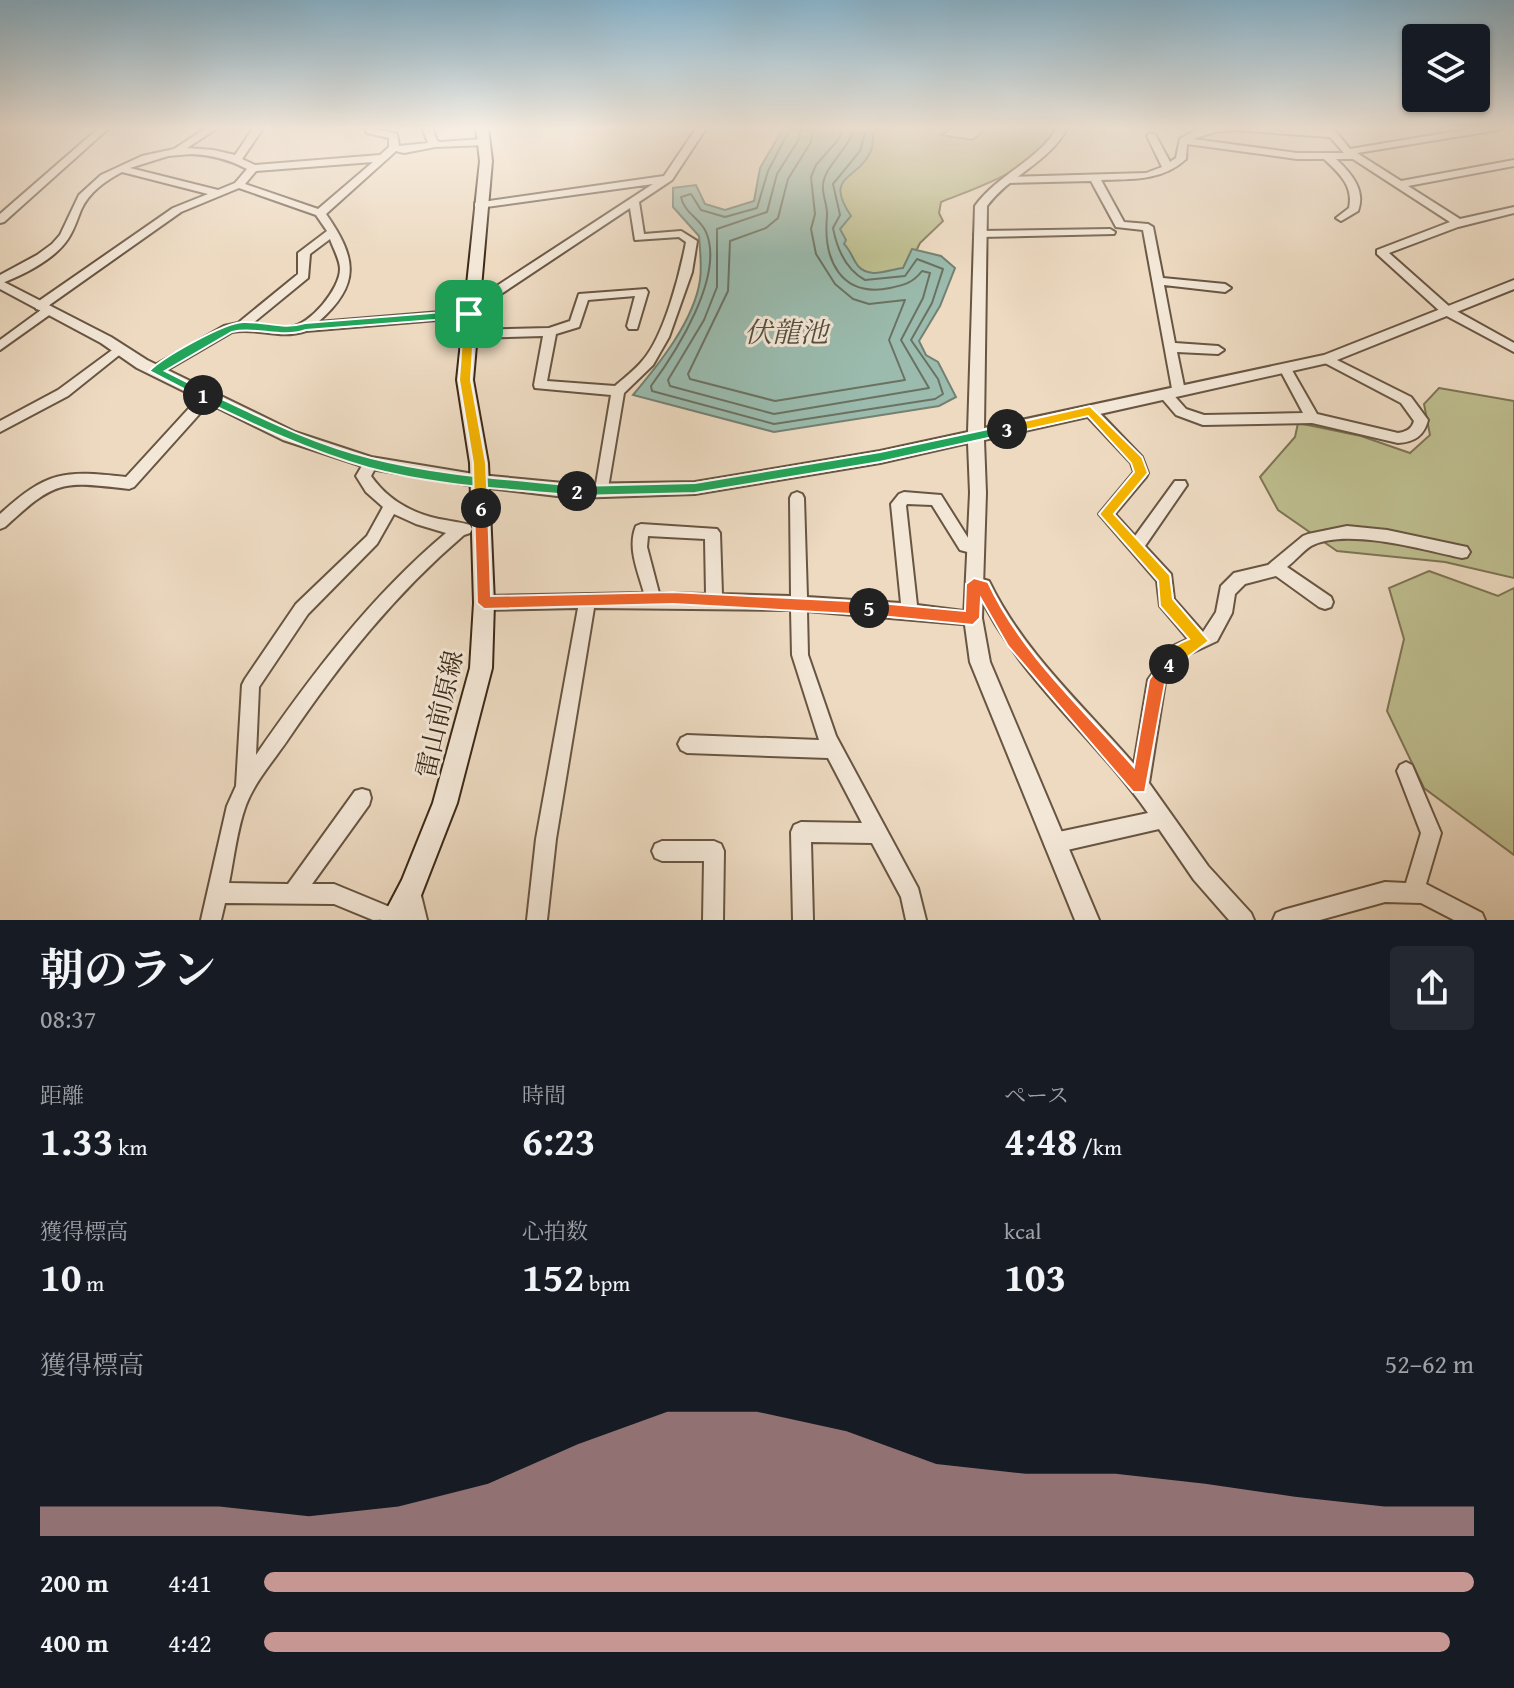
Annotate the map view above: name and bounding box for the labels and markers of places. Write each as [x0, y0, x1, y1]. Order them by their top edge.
pin [435, 280, 503, 348]
pin: 1 [183, 375, 223, 415]
pin: 3 [987, 409, 1027, 449]
pin: 2 [557, 471, 597, 511]
pin: 6 [461, 488, 501, 528]
pin: 5 [849, 588, 889, 628]
pin: 4 [1149, 644, 1189, 684]

